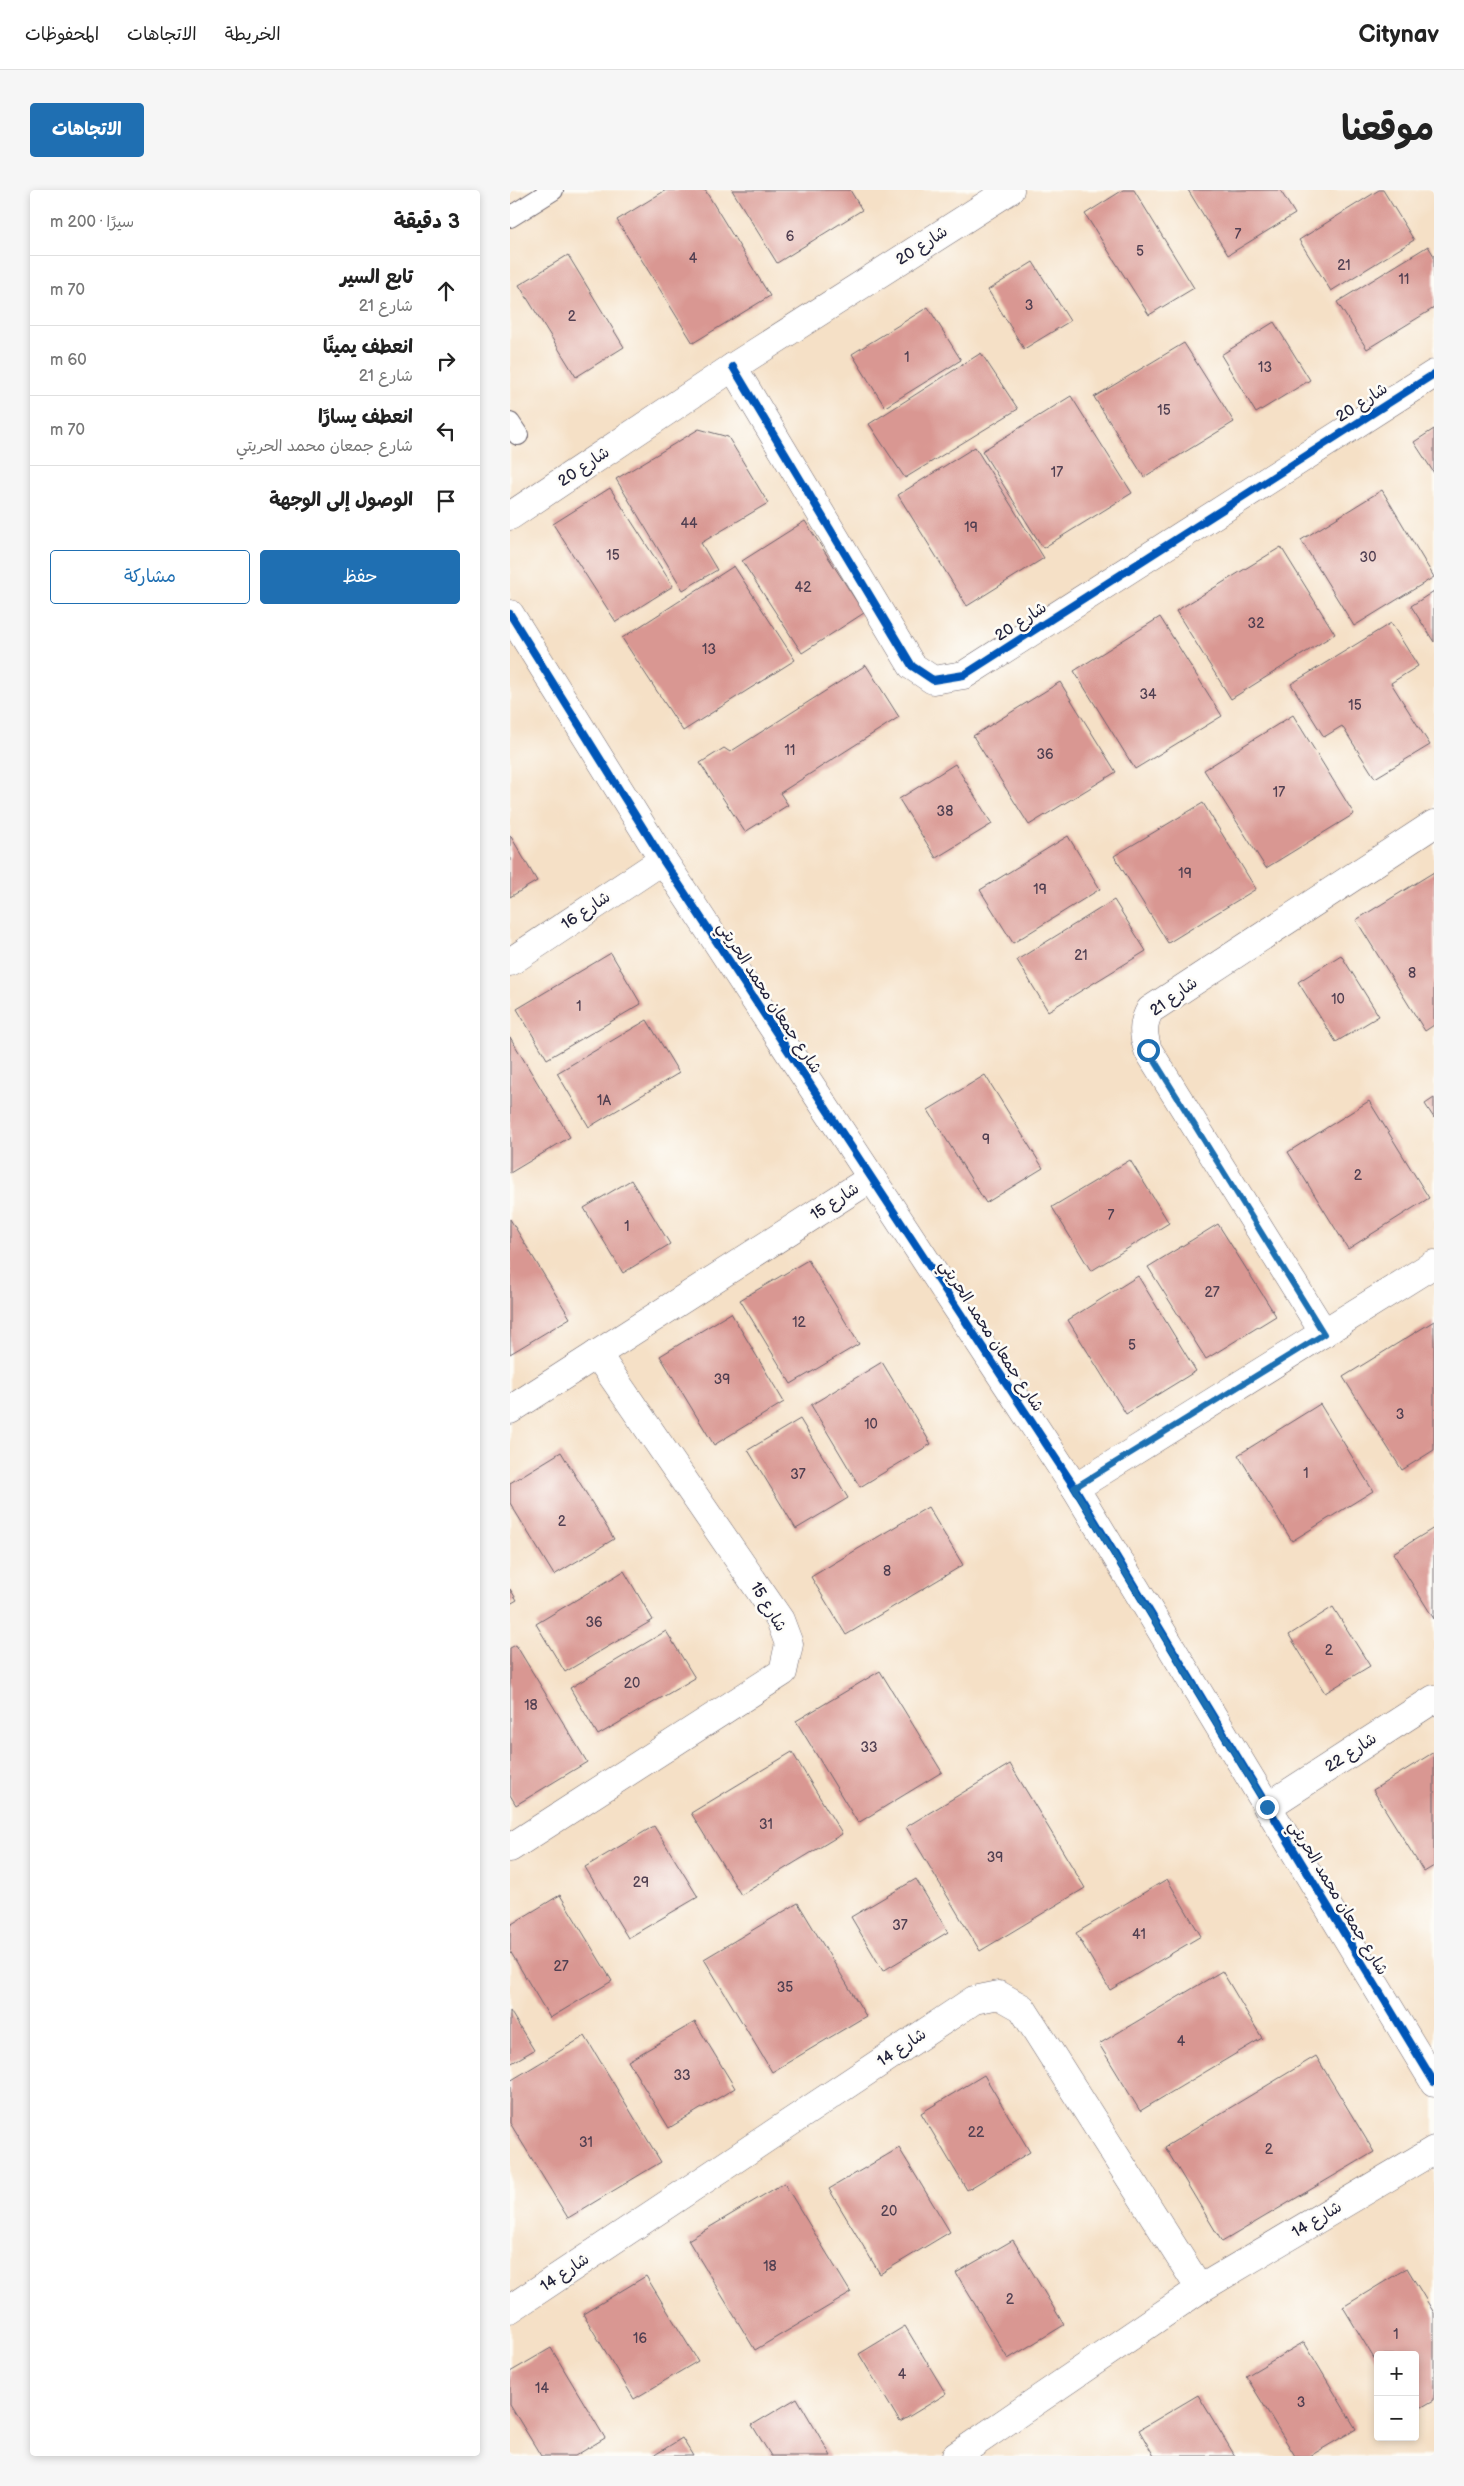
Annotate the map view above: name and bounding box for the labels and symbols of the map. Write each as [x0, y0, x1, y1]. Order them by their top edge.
street label: شارع 20 [893, 222, 952, 271]
house number: 7 [1235, 226, 1242, 243]
house number: 6 [786, 228, 795, 245]
house number: 5 [1136, 243, 1144, 260]
house number: 4 [689, 250, 698, 267]
house number: 21 [1337, 257, 1351, 274]
house number: 11 [1399, 271, 1409, 288]
house number: 3 [1025, 297, 1033, 314]
house number: 2 [568, 308, 577, 325]
house number: 1 [904, 349, 910, 366]
house number: 13 [1258, 359, 1272, 376]
street label: شارع 20 [1333, 379, 1392, 428]
house number: 15 [1157, 402, 1171, 419]
street label: شارع 20 [555, 443, 614, 492]
house number: 17 [1051, 464, 1063, 481]
house number: 44 [680, 515, 698, 532]
house number: 19 [964, 519, 978, 536]
house number: 15 [606, 547, 620, 564]
house number: 30 [1360, 549, 1376, 566]
house number: 42 [795, 579, 812, 596]
street label: شارع 20 [992, 598, 1051, 647]
house number: 32 [1248, 615, 1265, 632]
house number: 13 [702, 641, 716, 658]
house number: 34 [1139, 686, 1157, 703]
house number: 15 [1348, 697, 1362, 714]
house number: 11 [785, 742, 795, 759]
house number: 36 [1036, 746, 1054, 763]
house number: 17 [1273, 784, 1285, 801]
house number: 38 [937, 803, 953, 820]
house number: 19 [1178, 865, 1192, 882]
house number: 19 [1033, 881, 1047, 898]
street label: شارع 16 [558, 888, 615, 935]
street label: شارع جمعان محمد الحريتي [710, 919, 825, 1080]
house number: 21 [1074, 947, 1088, 964]
house number: 8 [1408, 965, 1416, 982]
street label: شارع 21 [1146, 973, 1202, 1021]
house number: 10 [1331, 991, 1345, 1008]
house number: 1 [576, 998, 582, 1015]
route start [1137, 1039, 1160, 1062]
house number: 1A [597, 1092, 611, 1109]
house number: 9 [982, 1131, 990, 1148]
house number: 2 [1354, 1167, 1363, 1184]
street label: شارع 15 [807, 1179, 864, 1226]
house number: 7 [1108, 1207, 1115, 1224]
house number: 1 [624, 1218, 630, 1235]
street label: شارع جمعان محمد الحريتي [932, 1257, 1047, 1418]
house number: 27 [1204, 1284, 1220, 1301]
house number: 12 [792, 1314, 807, 1331]
house number: 5 [1128, 1337, 1136, 1354]
house number: 39 [714, 1371, 730, 1388]
house number: 3 [1396, 1406, 1404, 1423]
house number: 10 [864, 1416, 878, 1433]
house number: 1 [1303, 1465, 1309, 1482]
house number: 37 [790, 1466, 806, 1483]
house number: 2 [558, 1513, 567, 1530]
house number: 8 [883, 1563, 891, 1580]
street label: شارع 15 [745, 1579, 790, 1636]
house number: 36 [585, 1614, 603, 1631]
house number: 2 [1325, 1642, 1334, 1659]
house number: 20 [624, 1675, 640, 1692]
house number: 18 [524, 1697, 538, 1714]
street label: شارع 22 [1322, 1729, 1381, 1778]
house number: 33 [860, 1739, 878, 1756]
route end [1256, 1796, 1279, 1819]
house number: 31 [759, 1816, 773, 1833]
street label: شارع جمعان محمد الحريتي [1281, 1817, 1392, 1981]
house number: 39 [987, 1849, 1003, 1866]
house number: 29 [633, 1874, 649, 1891]
house number: 37 [892, 1917, 908, 1934]
house number: 41 [1132, 1926, 1146, 1943]
house number: 27 [553, 1958, 569, 1975]
house number: 35 [777, 1979, 793, 1996]
street label: شارع 14 [874, 2025, 931, 2072]
house number: 4 [1177, 2033, 1186, 2050]
house number: 33 [673, 2067, 691, 2084]
house number: 22 [968, 2124, 985, 2141]
house number: 31 [579, 2134, 593, 2151]
house number: 2 [1265, 2141, 1274, 2158]
street label: شارع 14 [1289, 2198, 1346, 2243]
house number: 20 [881, 2203, 897, 2220]
street label: شارع 14 [537, 2250, 594, 2297]
house number: 18 [763, 2258, 777, 2275]
house number: 2 [1006, 2291, 1015, 2308]
house number: 1 [1393, 2326, 1399, 2343]
house number: 16 [633, 2330, 647, 2347]
house number: 4 [898, 2366, 907, 2383]
house number: 14 [535, 2380, 549, 2397]
house number: 3 [1297, 2394, 1305, 2411]

